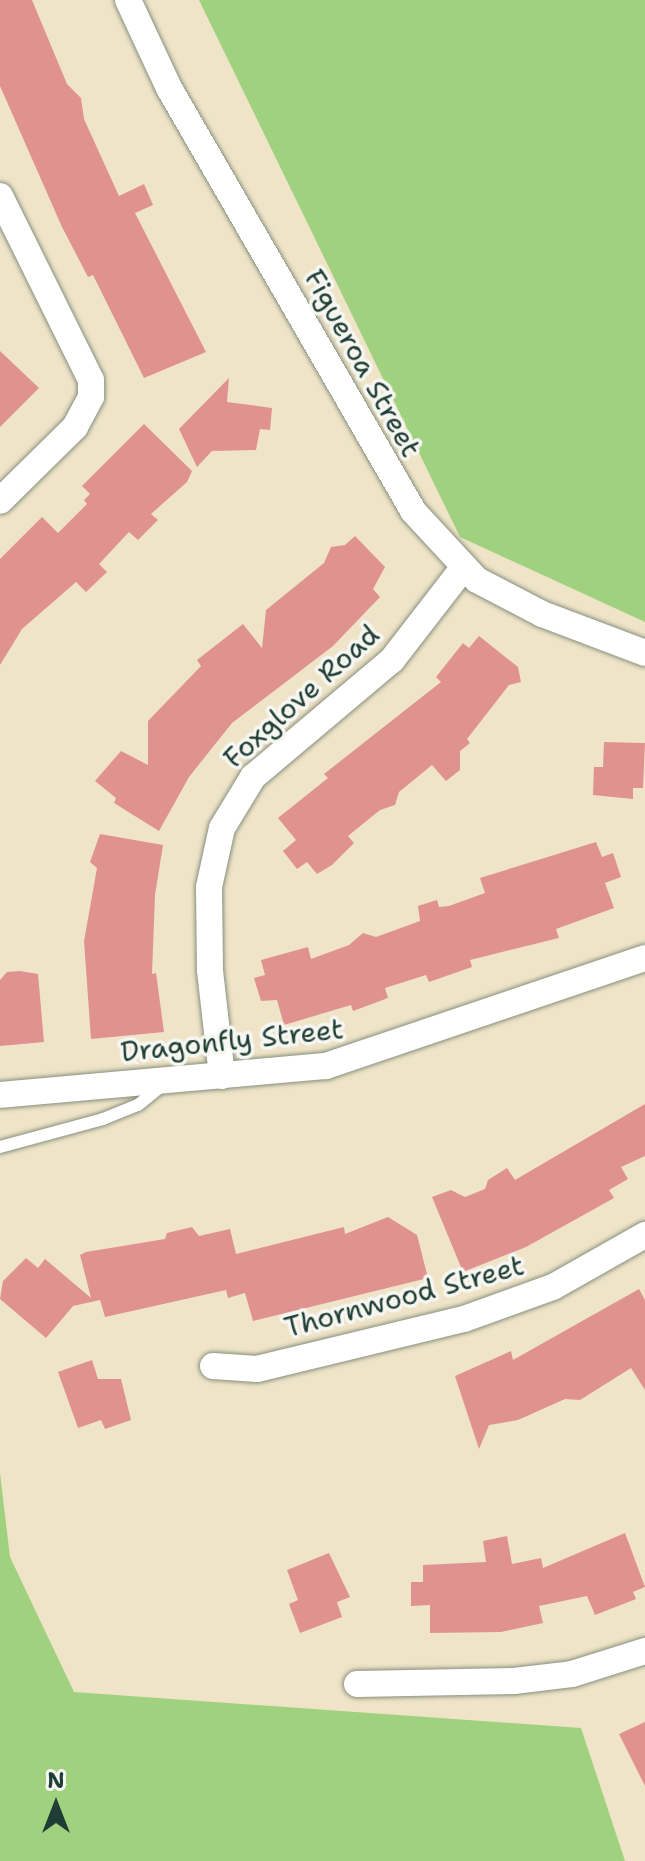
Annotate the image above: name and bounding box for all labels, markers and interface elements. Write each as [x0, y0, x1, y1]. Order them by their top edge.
street label: Figueroa Street [298, 263, 428, 463]
street label: Foxglove Road [216, 617, 386, 775]
street label: Dragonfly Street [119, 1012, 345, 1068]
street label: Thornwood Street [281, 1248, 527, 1344]
north arrow [16, 1765, 96, 1845]
text: N [47, 1766, 65, 1795]

